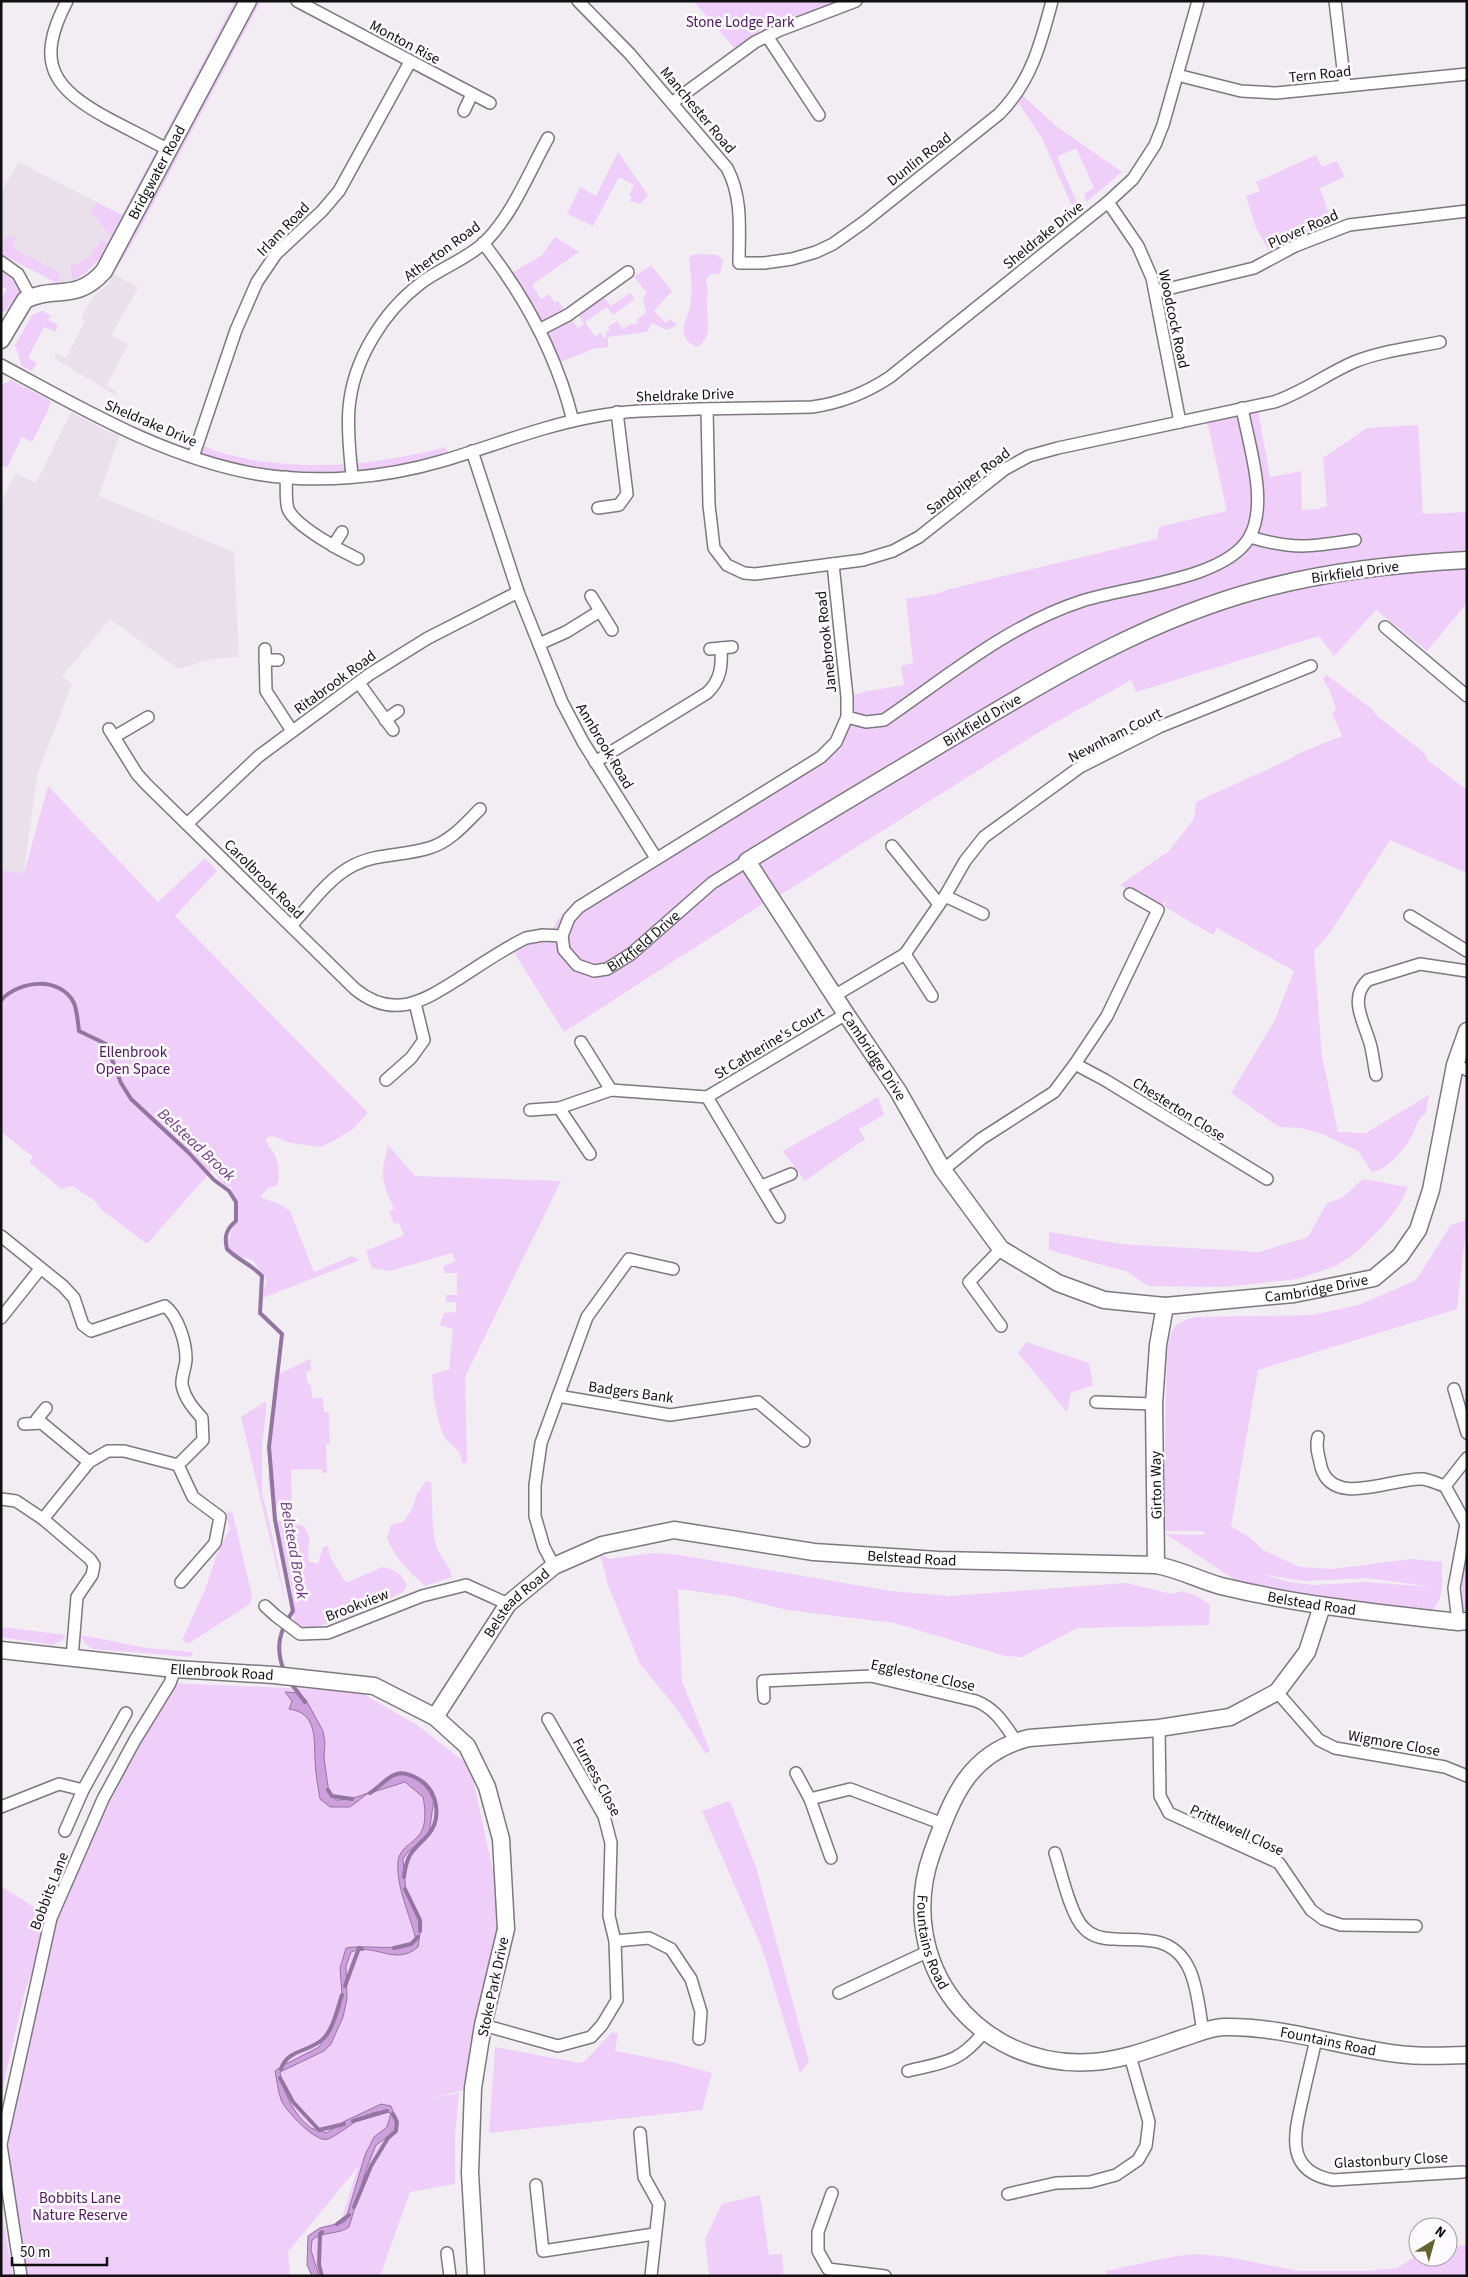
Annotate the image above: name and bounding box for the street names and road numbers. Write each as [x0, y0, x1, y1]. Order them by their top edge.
street label: Monton Rise [366, 15, 444, 70]
street label: Tern Road [1288, 61, 1353, 88]
street label: Manchester Road [655, 62, 740, 158]
street label: Bridgwater Road [123, 122, 191, 224]
street label: Dunlin Road [883, 128, 956, 191]
street label: Sheldrake Drive [999, 196, 1088, 274]
street label: Irlam Road [252, 198, 315, 261]
street label: Plover Road [1265, 205, 1342, 254]
street label: Atherton Road [400, 216, 485, 286]
street label: Woodcock Road [1153, 268, 1194, 370]
street label: Sheldrake Drive [636, 383, 734, 408]
street label: Sheldrake Drive [101, 395, 200, 452]
street label: Sandpiper Road [922, 443, 1015, 520]
street label: Birkfield Drive [1310, 556, 1400, 589]
street label: Janebrook Road [811, 590, 842, 694]
street label: Ritabrook Road [290, 645, 381, 719]
street label: Birkfield Drive [939, 689, 1026, 752]
street label: Annbrook Road [571, 699, 638, 793]
street label: Newnham Court [1065, 703, 1166, 768]
street label: Carolbrook Road [219, 835, 308, 924]
street label: Birkfield Drive [603, 906, 685, 977]
street label: St Catherine's Court [710, 1002, 828, 1085]
street label: Cambridge Drive [836, 1007, 911, 1105]
street label: Chesterton Close [1128, 1072, 1229, 1146]
street label: Cambridge Drive [1264, 1269, 1370, 1308]
street label: Badgers Bank [587, 1376, 676, 1409]
street label: Girton Way [1145, 1451, 1168, 1519]
street label: Belstead Road [867, 1545, 957, 1571]
street label: Belstead Road [479, 1564, 554, 1642]
street label: Brookview [322, 1584, 392, 1627]
street label: Belstead Road [1266, 1586, 1357, 1621]
street label: Egglestone Close [869, 1654, 977, 1697]
street label: Ellenbrook Road [169, 1659, 274, 1686]
street label: Wigmore Close [1346, 1725, 1442, 1762]
street label: Furness Close [567, 1734, 626, 1820]
street label: Prittlewell Close [1186, 1799, 1287, 1861]
street label: Bobbits Lane [25, 1849, 74, 1933]
street label: Fountains Road [911, 1894, 954, 1994]
street label: Stoke Park Drive [473, 1935, 514, 2039]
street label: Fountains Road [1279, 2022, 1378, 2062]
street label: Glastonbury Close [1334, 2147, 1449, 2174]

